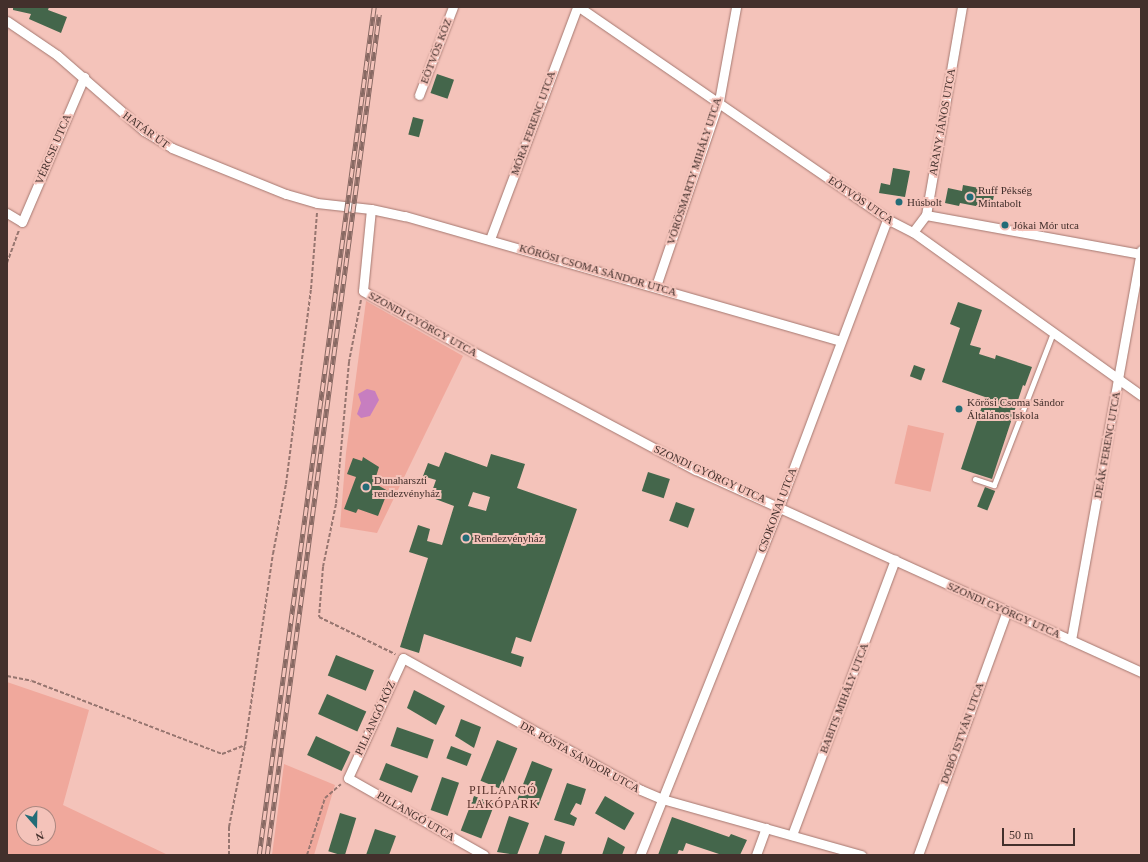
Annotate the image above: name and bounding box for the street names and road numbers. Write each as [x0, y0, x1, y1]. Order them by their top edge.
street label: EÖTVÖS KÖZ [418, 17, 454, 85]
street label: ARANY JÁNOS UTCA [926, 67, 958, 177]
street label: MÓRA FERENC UTCA [508, 69, 558, 177]
street label: VÖRÖSMARTY MIHÁLY UTCA [664, 95, 724, 247]
street label: HATÁR ÚT [120, 109, 172, 151]
street label: VÉRCSE UTCA [32, 112, 74, 186]
street label: EÖTVÖS UTCA [826, 173, 896, 227]
street label: KŐRÖSI CSOMA SÁNDOR UTCA [518, 241, 678, 299]
street label: SZONDI GYÖRGY UTCA [366, 288, 480, 360]
street label: DEÁK FERENC UTCA [1091, 391, 1123, 499]
street label: SZONDI GYÖRGY UTCA [652, 442, 768, 506]
street label: CSOKONAI UTCA [755, 466, 799, 554]
street label: SZONDI GYÖRGY UTCA [945, 579, 1063, 641]
street label: BABITS MIHÁLY UTCA [817, 641, 871, 755]
street label: PILLANGÓ KÖZ [352, 679, 398, 757]
street label: DOBÓ ISTVÁN UTCA [938, 680, 986, 786]
street label: DR. PÓSTA SÁNDOR UTCA [518, 718, 642, 796]
street label: PILLANGÓ UTCA [375, 788, 457, 844]

